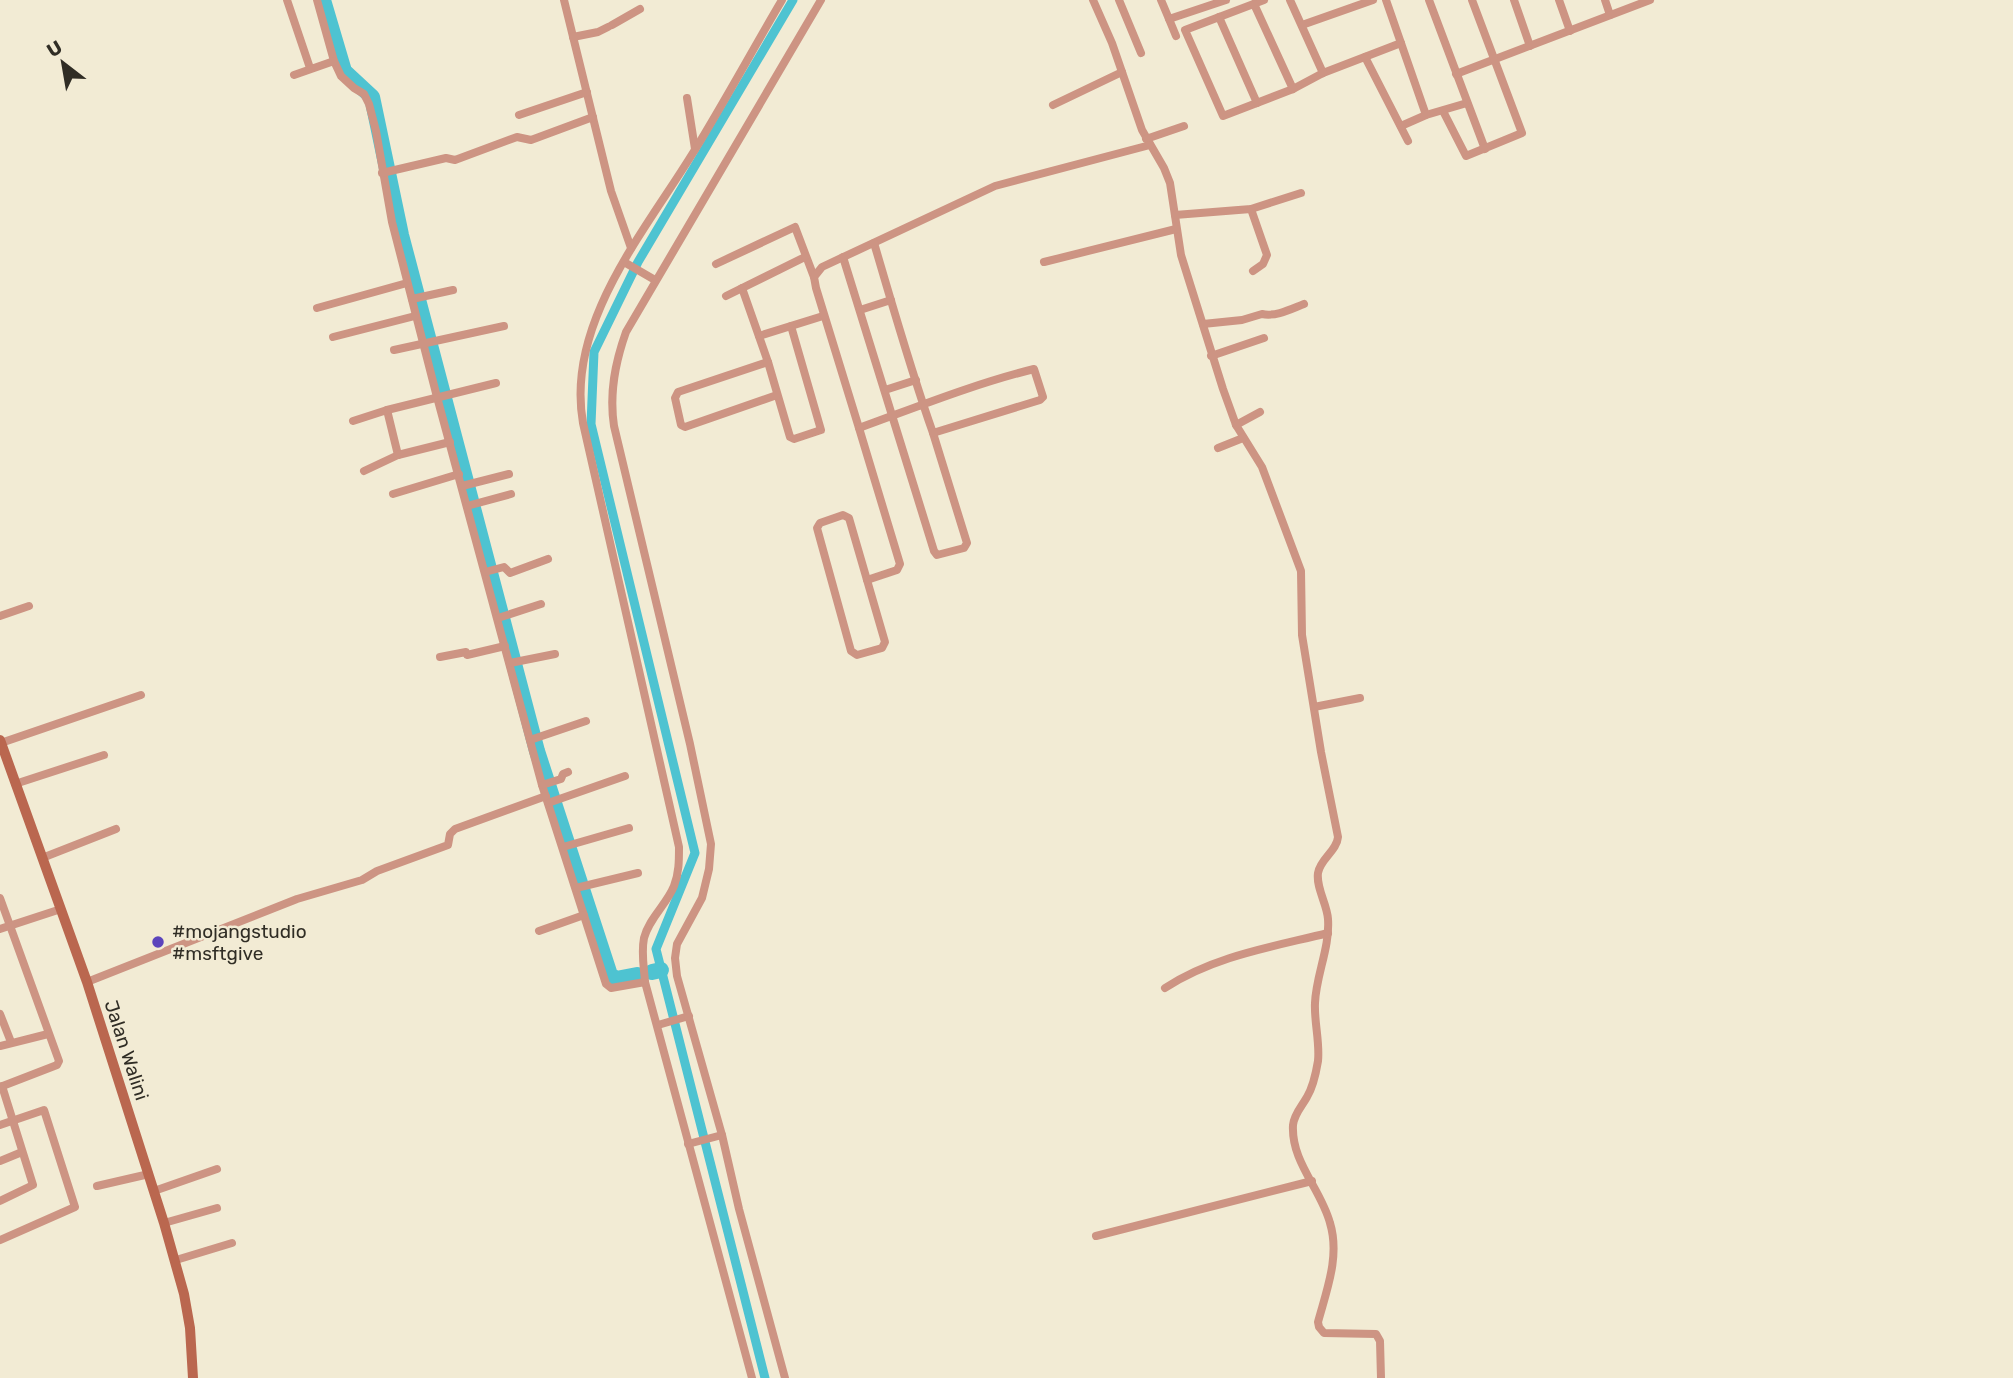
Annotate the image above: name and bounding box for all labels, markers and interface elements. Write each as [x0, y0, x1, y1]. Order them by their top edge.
north arrow [28, 28, 98, 98]
text: U [43, 35, 66, 62]
place label: #mojangstudio #msftgive [172, 920, 307, 965]
marker: #mojangstudio #msftgive [150, 934, 166, 950]
street label: Jalan Walini [100, 997, 154, 1103]

